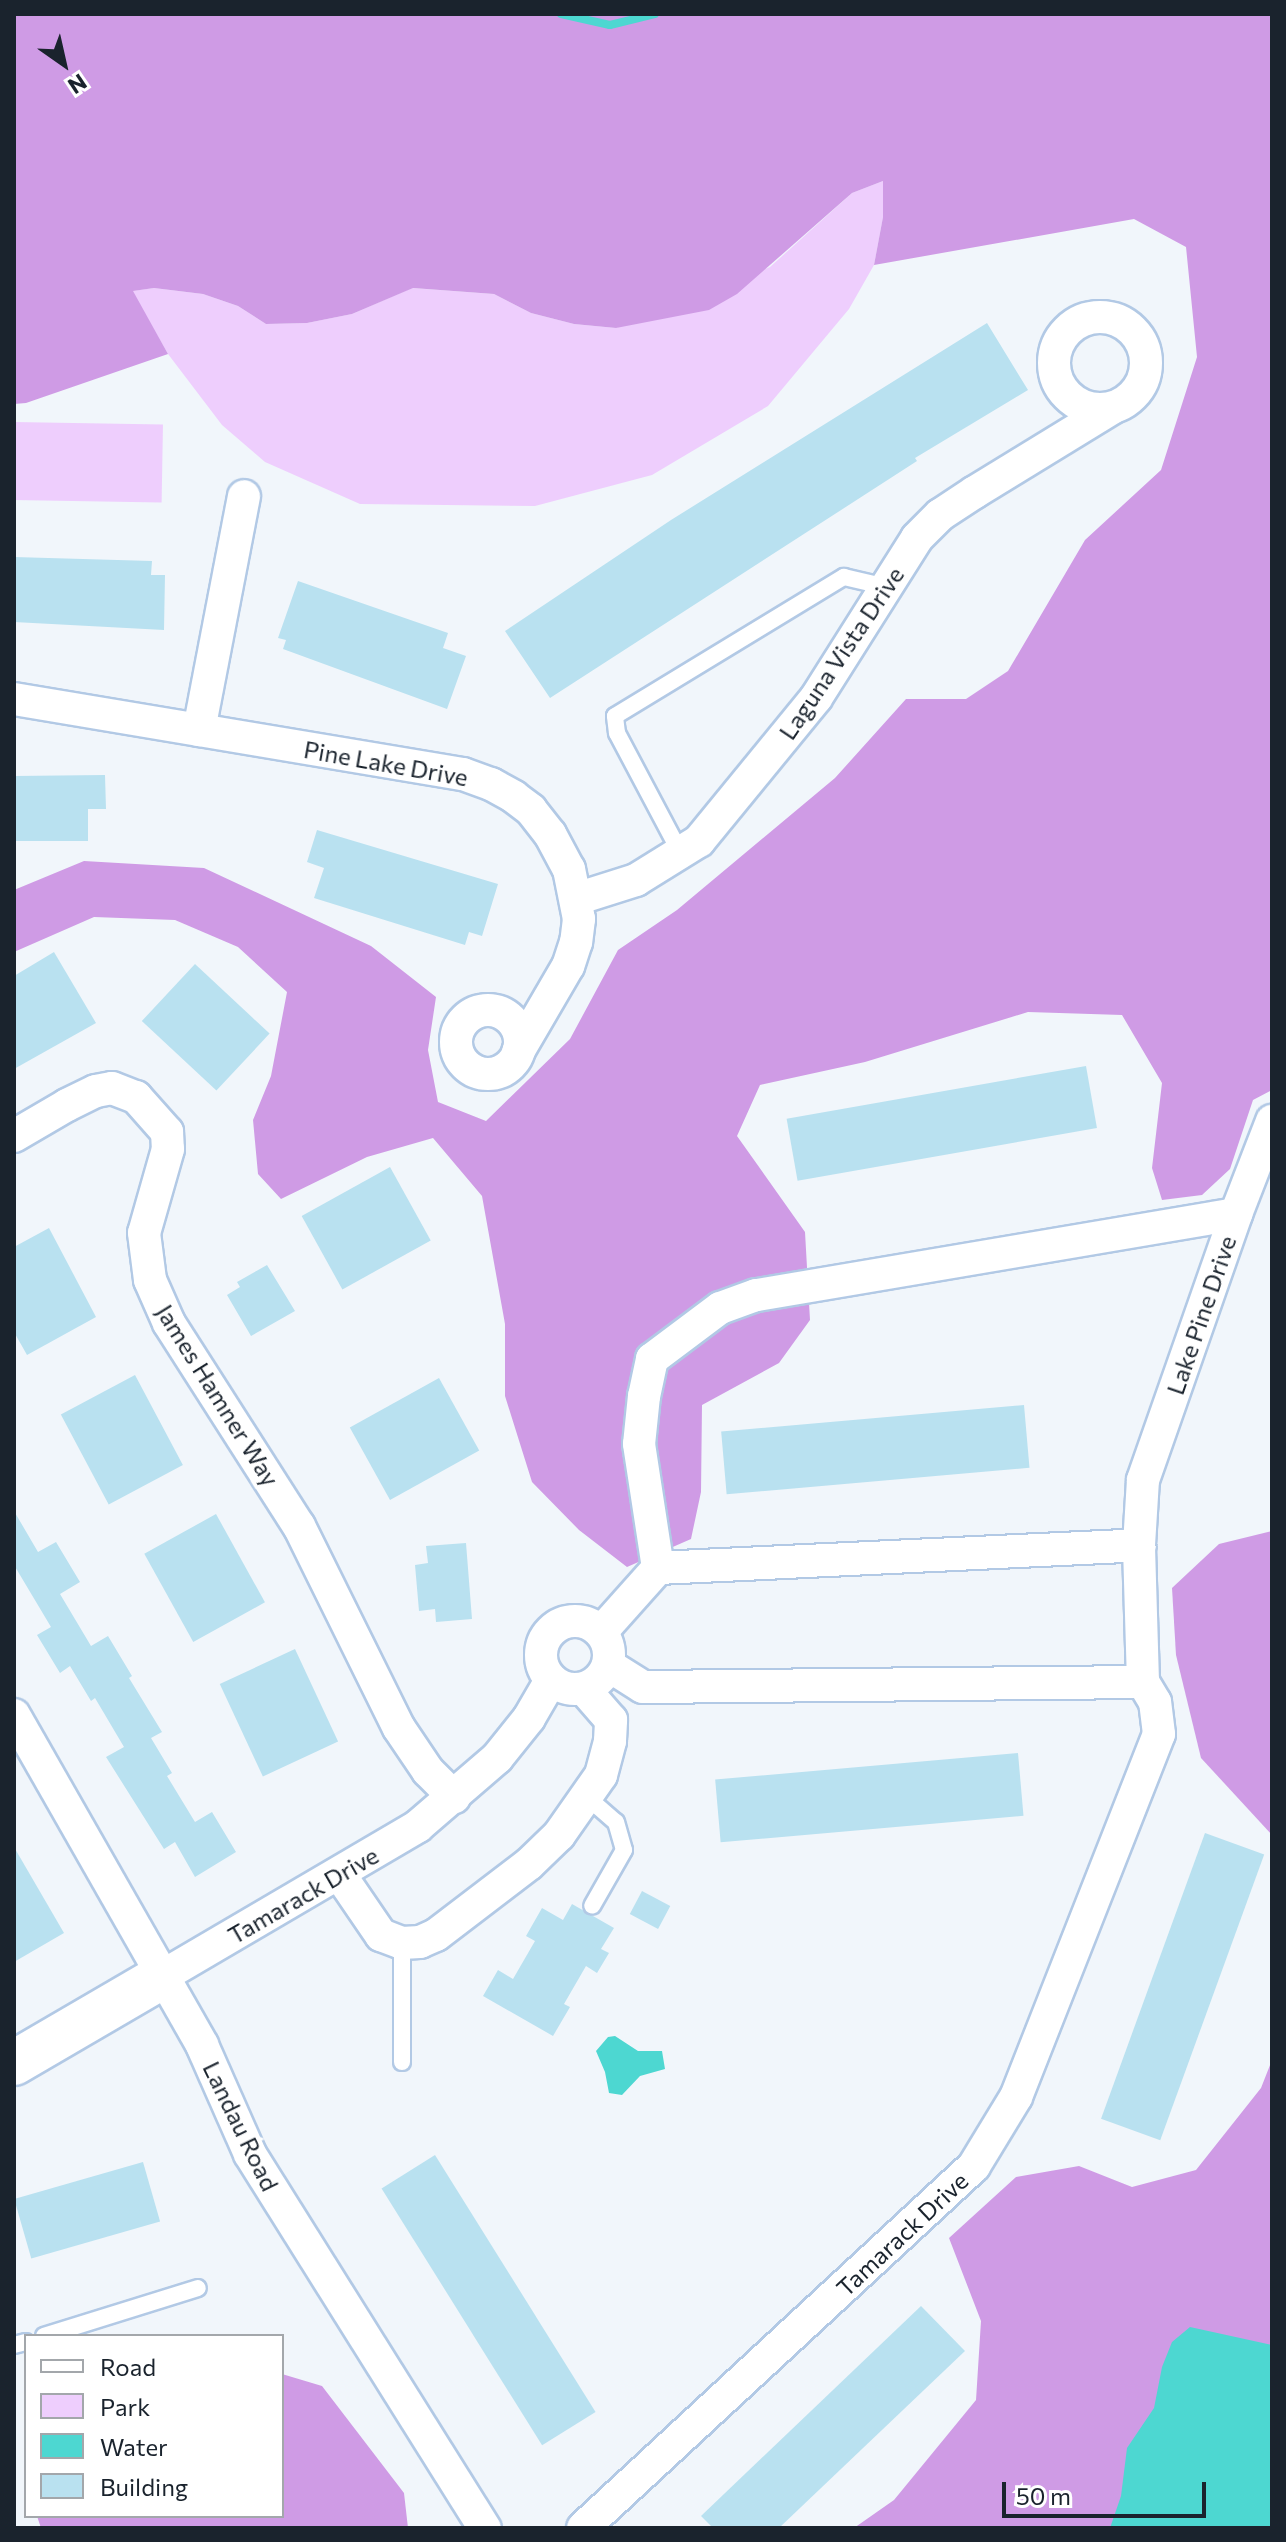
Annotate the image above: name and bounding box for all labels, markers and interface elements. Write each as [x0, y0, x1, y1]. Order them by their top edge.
north arrow [24, 24, 104, 104]
text: N [63, 69, 92, 100]
street label: Laguna Vista Drive [773, 561, 909, 745]
street label: Pine Lake Drive [302, 734, 470, 792]
street label: Lake Pine Drive [1160, 1232, 1242, 1398]
street label: James Hamner Way [151, 1299, 285, 1491]
street label: Tamarack Drive [223, 1840, 383, 1950]
street label: Landau Road [197, 2057, 285, 2195]
street label: Tamarack Drive [830, 2166, 974, 2302]
legend [24, 2334, 284, 2518]
text: Road [100, 2352, 156, 2381]
text: Park [100, 2392, 150, 2421]
text: Water [100, 2432, 168, 2461]
scale bar [1006, 2466, 1210, 2516]
text: Building [100, 2472, 188, 2501]
text: 50 m [1016, 2481, 1071, 2510]

